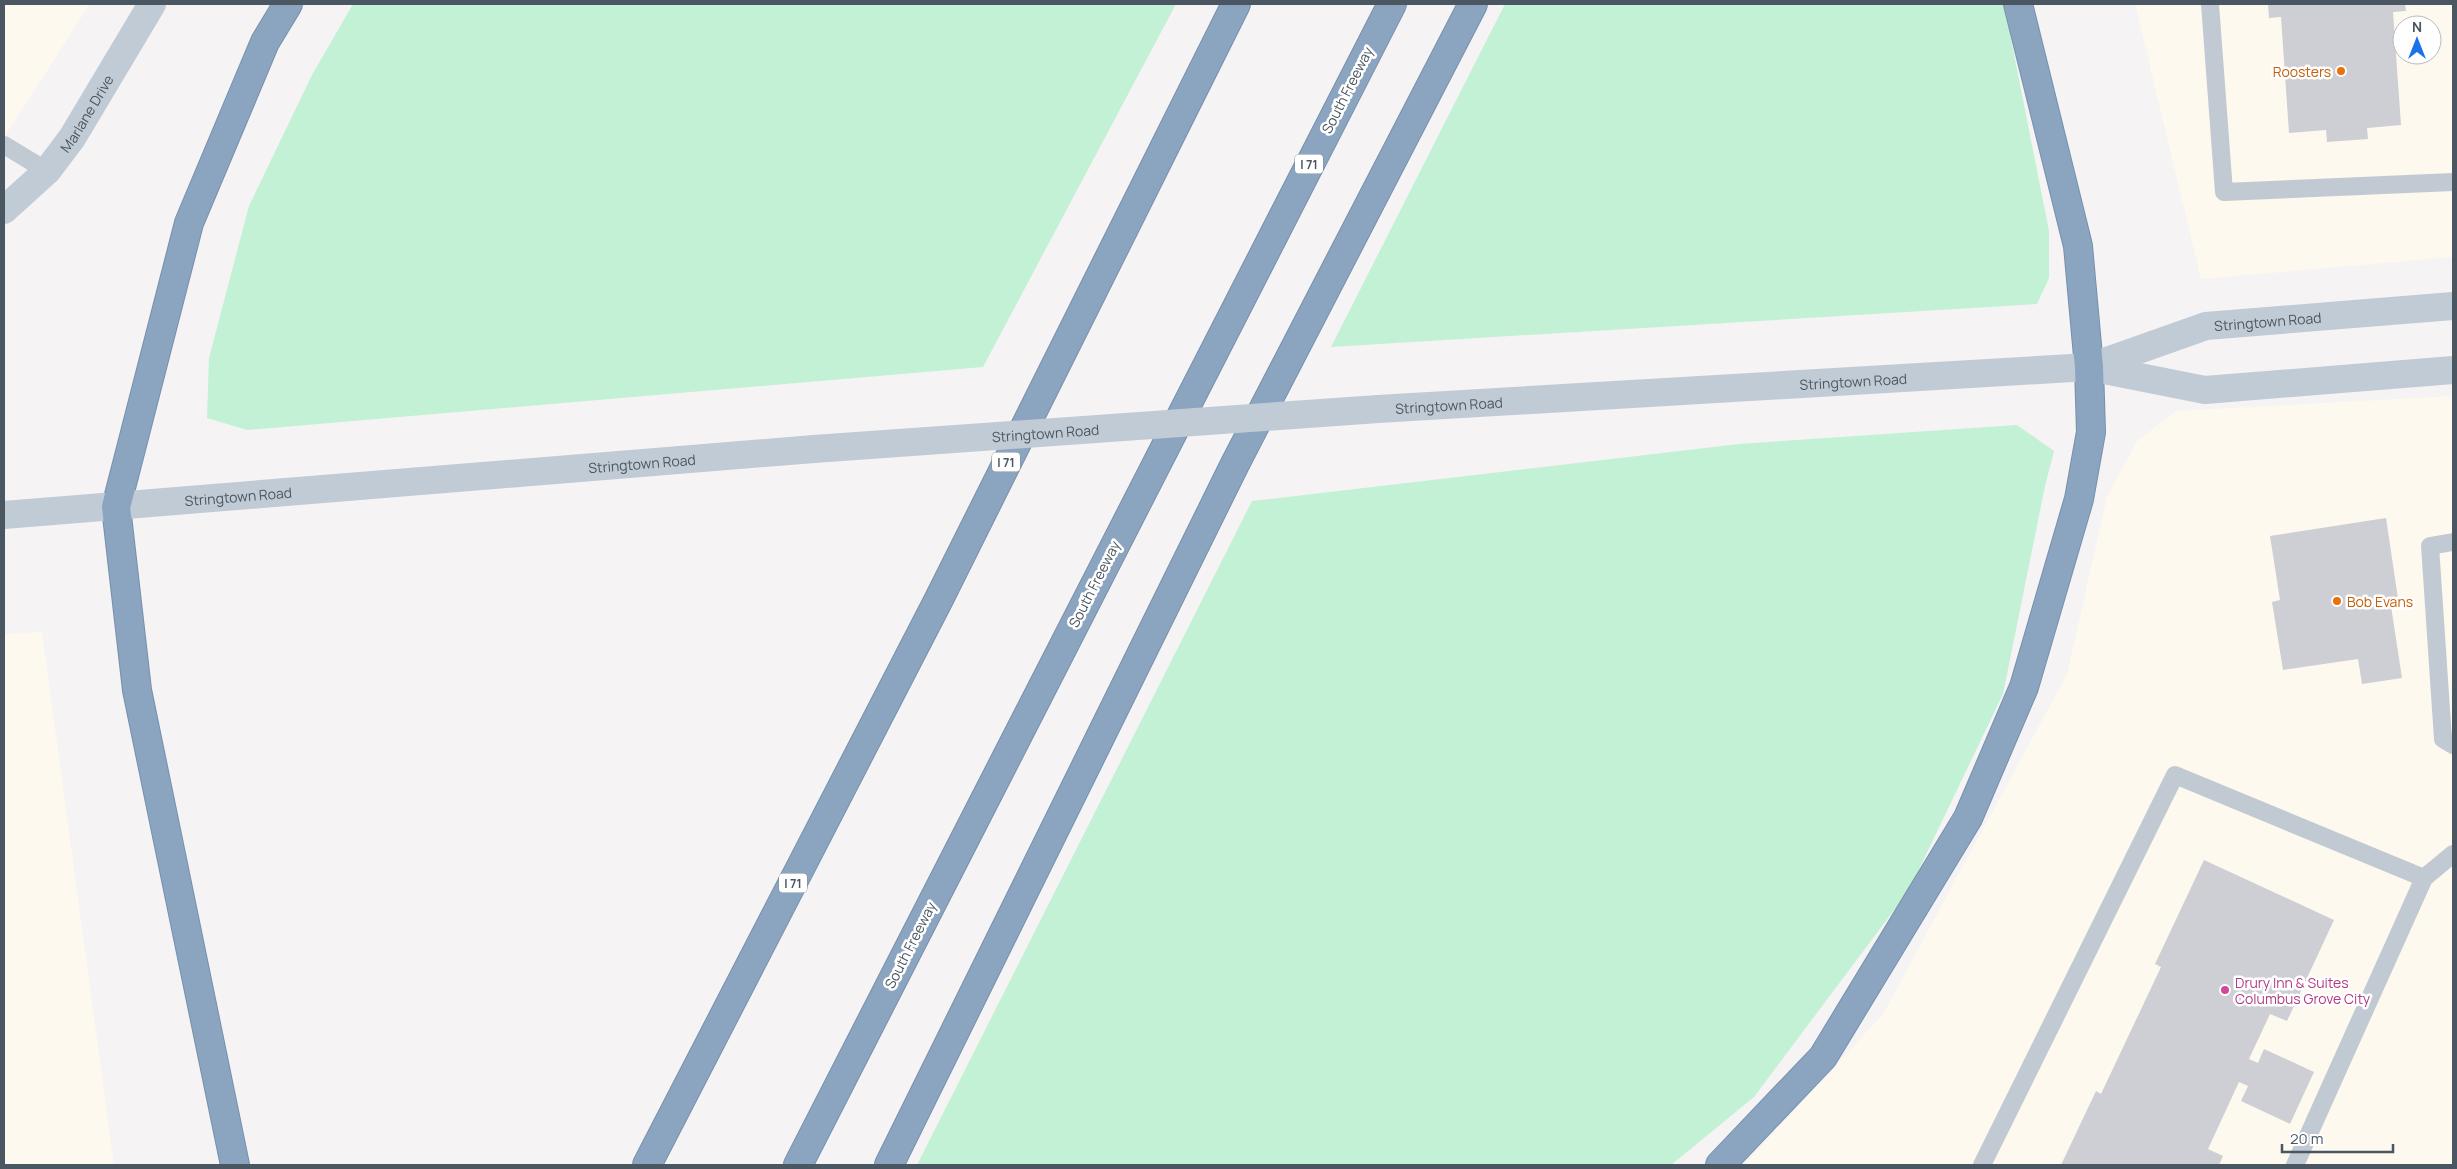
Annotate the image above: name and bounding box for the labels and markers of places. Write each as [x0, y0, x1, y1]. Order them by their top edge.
place label: Roosters [2273, 62, 2331, 81]
marker: Roosters [2335, 65, 2347, 77]
place label: Bob Evans [2347, 592, 2413, 611]
marker: Bob Evans [2331, 595, 2343, 607]
place label: Drury Inn & Suites Columbus Grove City [2235, 973, 2371, 1008]
marker: Drury Inn & Suites Columbus Grove City [2219, 984, 2231, 996]

